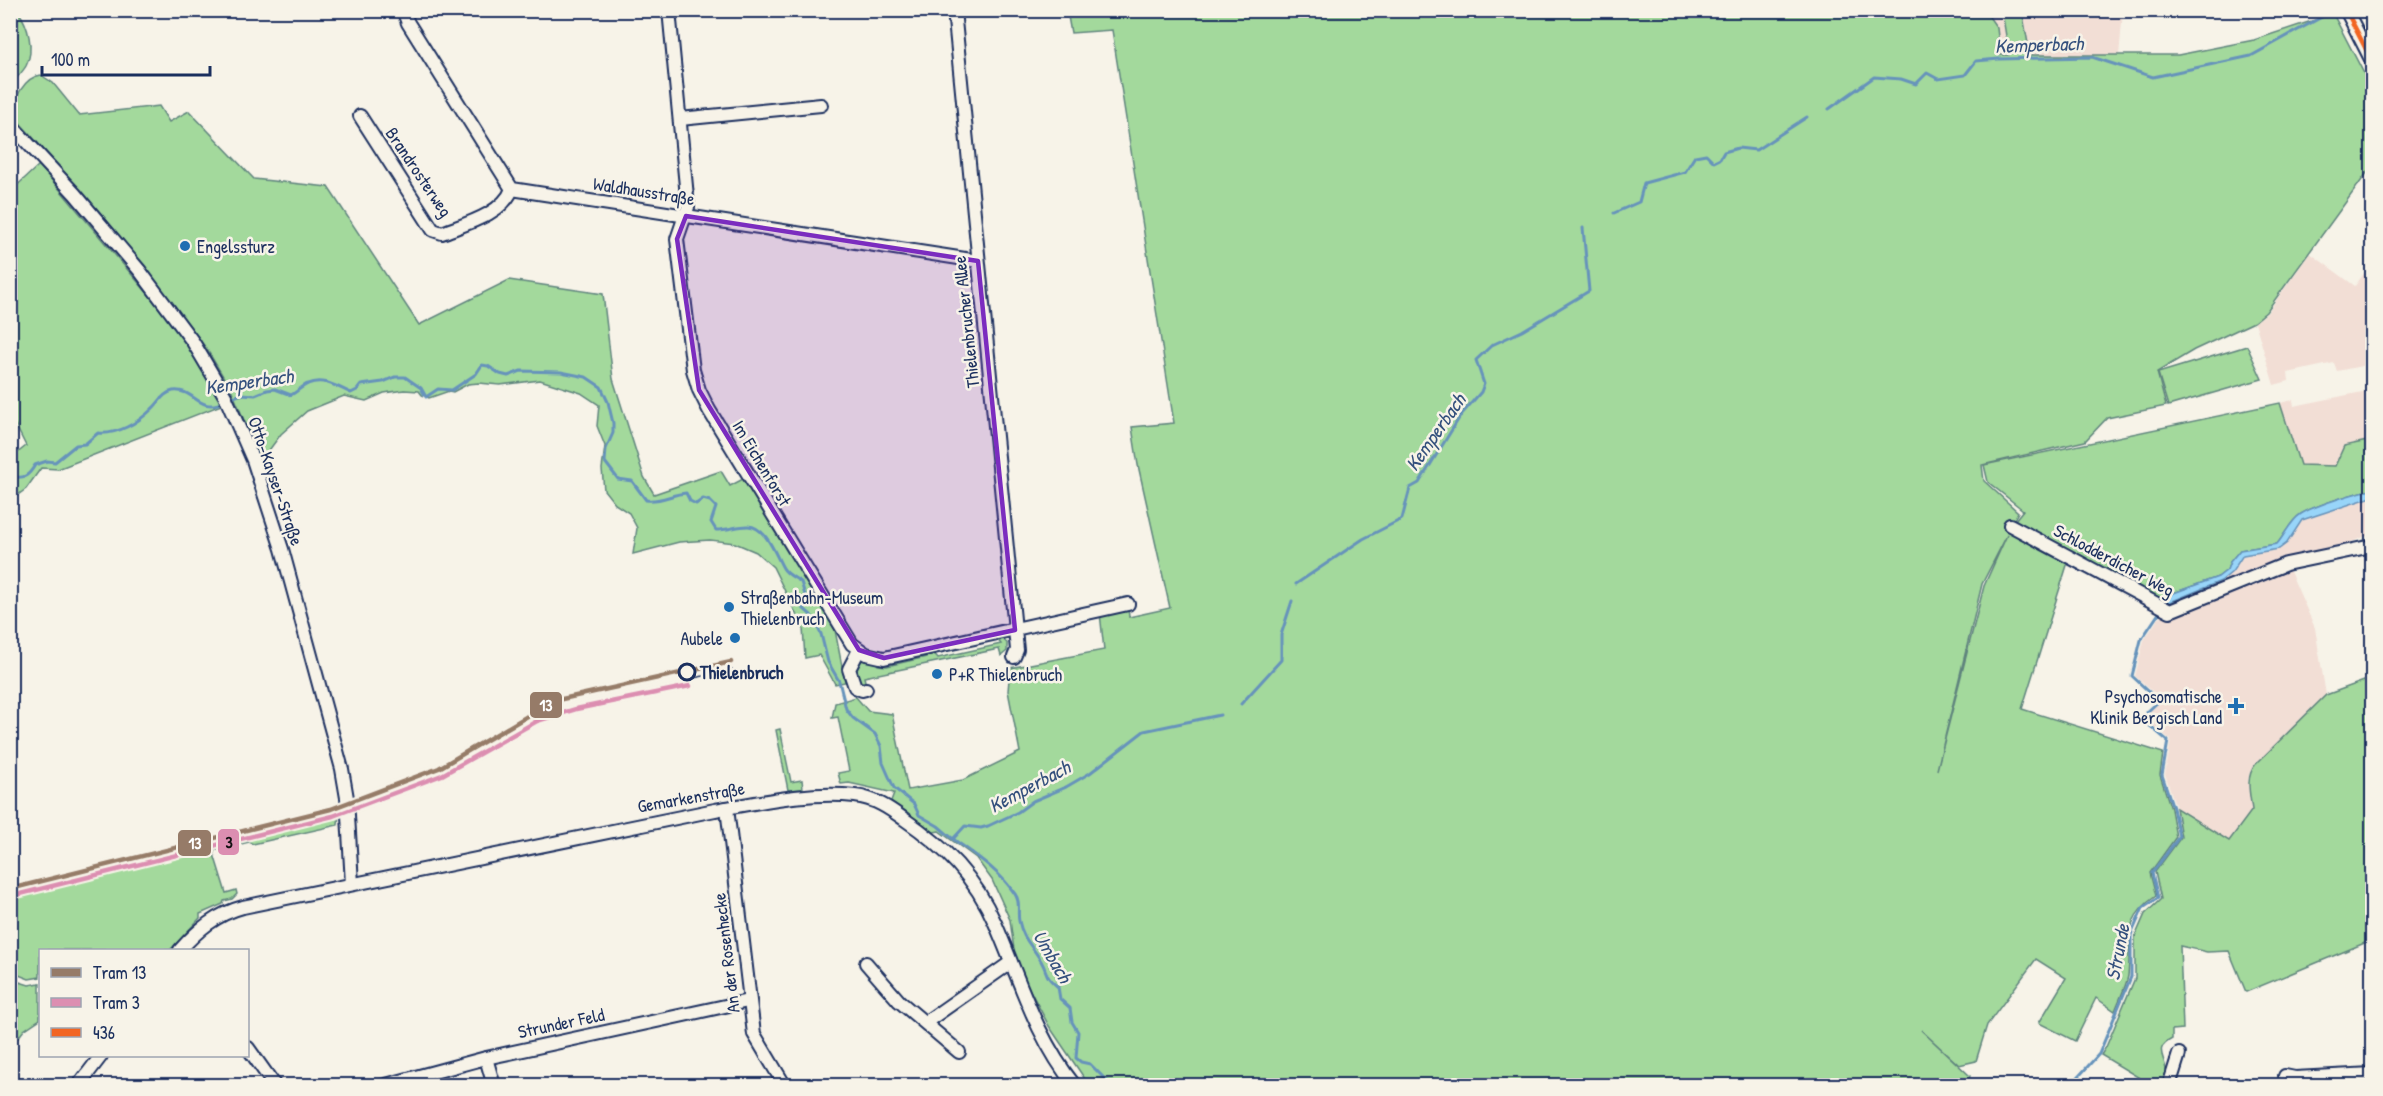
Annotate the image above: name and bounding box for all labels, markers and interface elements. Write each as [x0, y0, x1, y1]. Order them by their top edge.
water label: Kemperbach [1994, 29, 2085, 60]
scale bar [42, 39, 210, 77]
text: 100 m [51, 47, 90, 72]
street label: Brandrosterweg [380, 122, 458, 222]
street label: Waldhausstraße [591, 171, 697, 211]
place label: Engelssturz [197, 234, 275, 259]
marker: Engelssturz [178, 239, 192, 253]
street label: Thielenbrucher Allee [947, 255, 985, 389]
water label: Kemperbach [203, 361, 296, 402]
water label: Kemperbach [1399, 387, 1473, 477]
street label: Otto-Kayser-Straße [242, 413, 310, 549]
street label: Im Eichenforst [727, 415, 798, 511]
street label: Schlodderdicher Weg [2049, 518, 2179, 602]
place label: Straßenbahn-Museum Thielenbruch [741, 585, 883, 631]
marker: Straßenbahn-Museum Thielenbruch [722, 600, 736, 614]
place label: Aubele [680, 626, 723, 651]
marker: Aubele [728, 631, 742, 645]
place label: Thielenbruch [699, 660, 784, 685]
place label: P+R Thielenbruch [949, 662, 1062, 687]
marker: Thielenbruch [678, 663, 696, 681]
marker: P+R Thielenbruch [930, 667, 944, 681]
place label: Psychosomatische Klinik Bergisch Land [2090, 684, 2222, 730]
line badge: 13 [529, 691, 563, 719]
text: 13 [540, 694, 552, 716]
marker: Psychosomatische Klinik Bergisch Land [2227, 697, 2245, 715]
water label: Kemperbach [984, 753, 1076, 820]
street label: Gemarkenstraße [635, 775, 747, 819]
line badge: 3 [217, 828, 240, 856]
line badge: 13 [177, 829, 212, 857]
text: 3 [225, 831, 233, 853]
text: 13 [189, 832, 201, 854]
street label: An der Rosenhecke [706, 892, 746, 1014]
water label: Strunde [2098, 921, 2136, 982]
water label: Umbach [1027, 925, 1080, 989]
legend [39, 949, 249, 1057]
text: Tram 13 [93, 960, 146, 985]
text: Tram 3 [93, 990, 140, 1015]
street label: Strunder Feld [516, 1002, 606, 1044]
text: 436 [93, 1020, 115, 1045]

